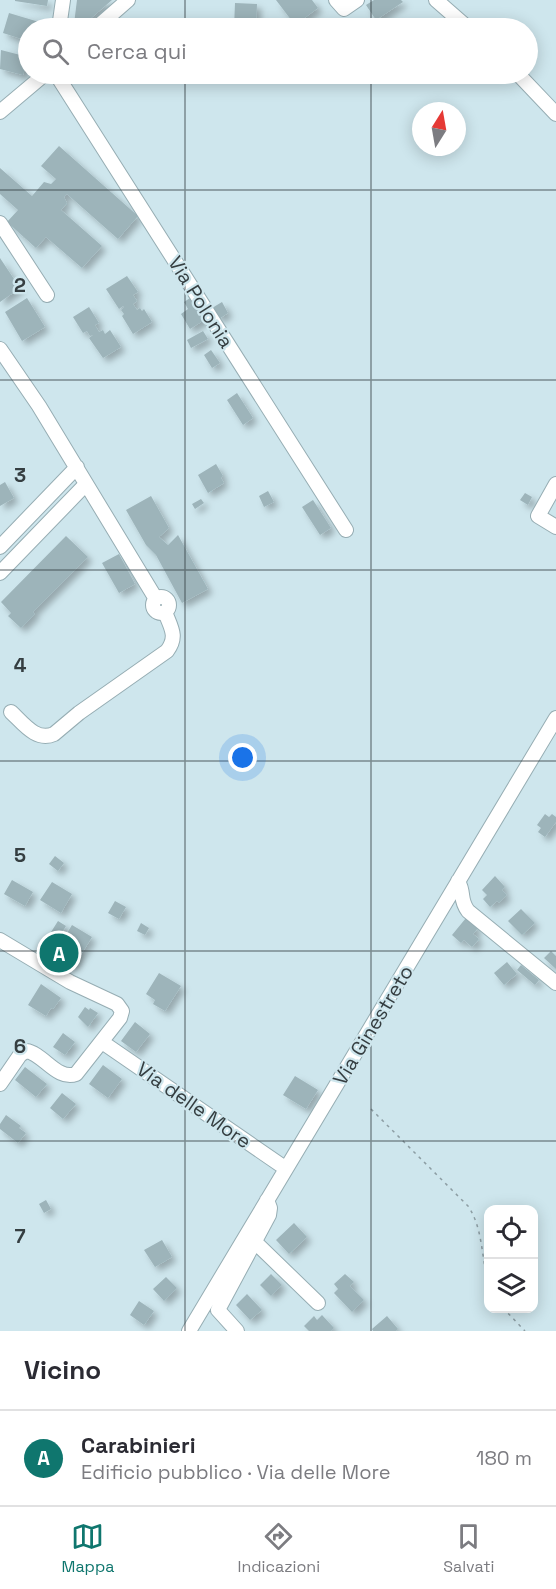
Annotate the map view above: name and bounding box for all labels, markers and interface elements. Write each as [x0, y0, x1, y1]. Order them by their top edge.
search box [18, 18, 538, 84]
icon: search [39, 35, 72, 68]
text: Cerca qui [87, 37, 187, 65]
north arrow [412, 102, 466, 156]
street label: Via Polonia [162, 251, 240, 353]
text: 2 [14, 272, 26, 298]
text: 3 [14, 462, 26, 488]
text: 4 [14, 652, 27, 678]
your location [228, 743, 257, 772]
text: 5 [14, 842, 26, 868]
pin: A [40, 930, 78, 976]
street label: Via Ginestreto [327, 960, 419, 1090]
text: 6 [14, 1033, 26, 1059]
street label: Via delle More [132, 1056, 256, 1154]
map controls [484, 1205, 538, 1313]
button: locate [484, 1205, 538, 1259]
text: 7 [14, 1223, 26, 1249]
button: layers [484, 1259, 538, 1313]
text: Vicino [24, 1353, 101, 1387]
text: Carabinieri [81, 1431, 196, 1459]
text: A [37, 1445, 50, 1471]
text: 180 m [476, 1445, 532, 1471]
text: Edificio pubblico · Via delle More [81, 1459, 391, 1485]
tab: Mappa [62, 1520, 114, 1577]
tab: Indicazioni [238, 1520, 320, 1577]
tab: Salvati [443, 1520, 494, 1577]

